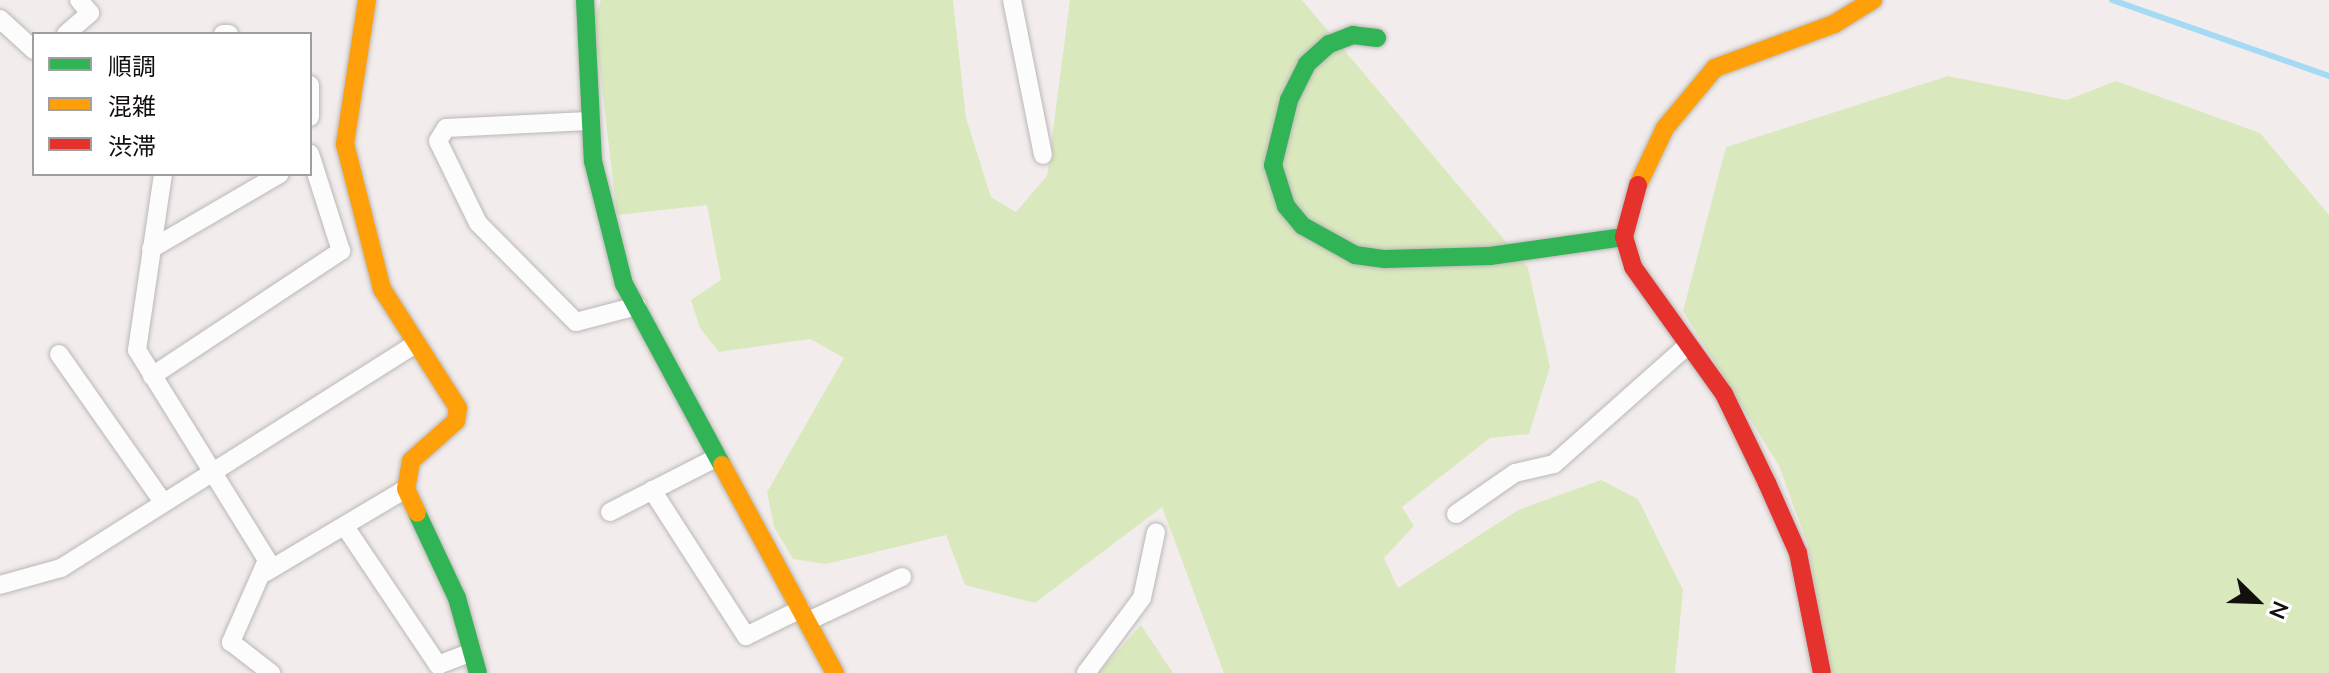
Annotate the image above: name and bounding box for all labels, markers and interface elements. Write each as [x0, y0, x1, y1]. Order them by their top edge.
legend [32, 32, 312, 176]
text: 順調 [108, 51, 156, 81]
text: 混雑 [108, 91, 156, 121]
text: 渋滞 [108, 131, 156, 161]
north arrow [2217, 561, 2297, 641]
text: N [2263, 597, 2295, 623]

